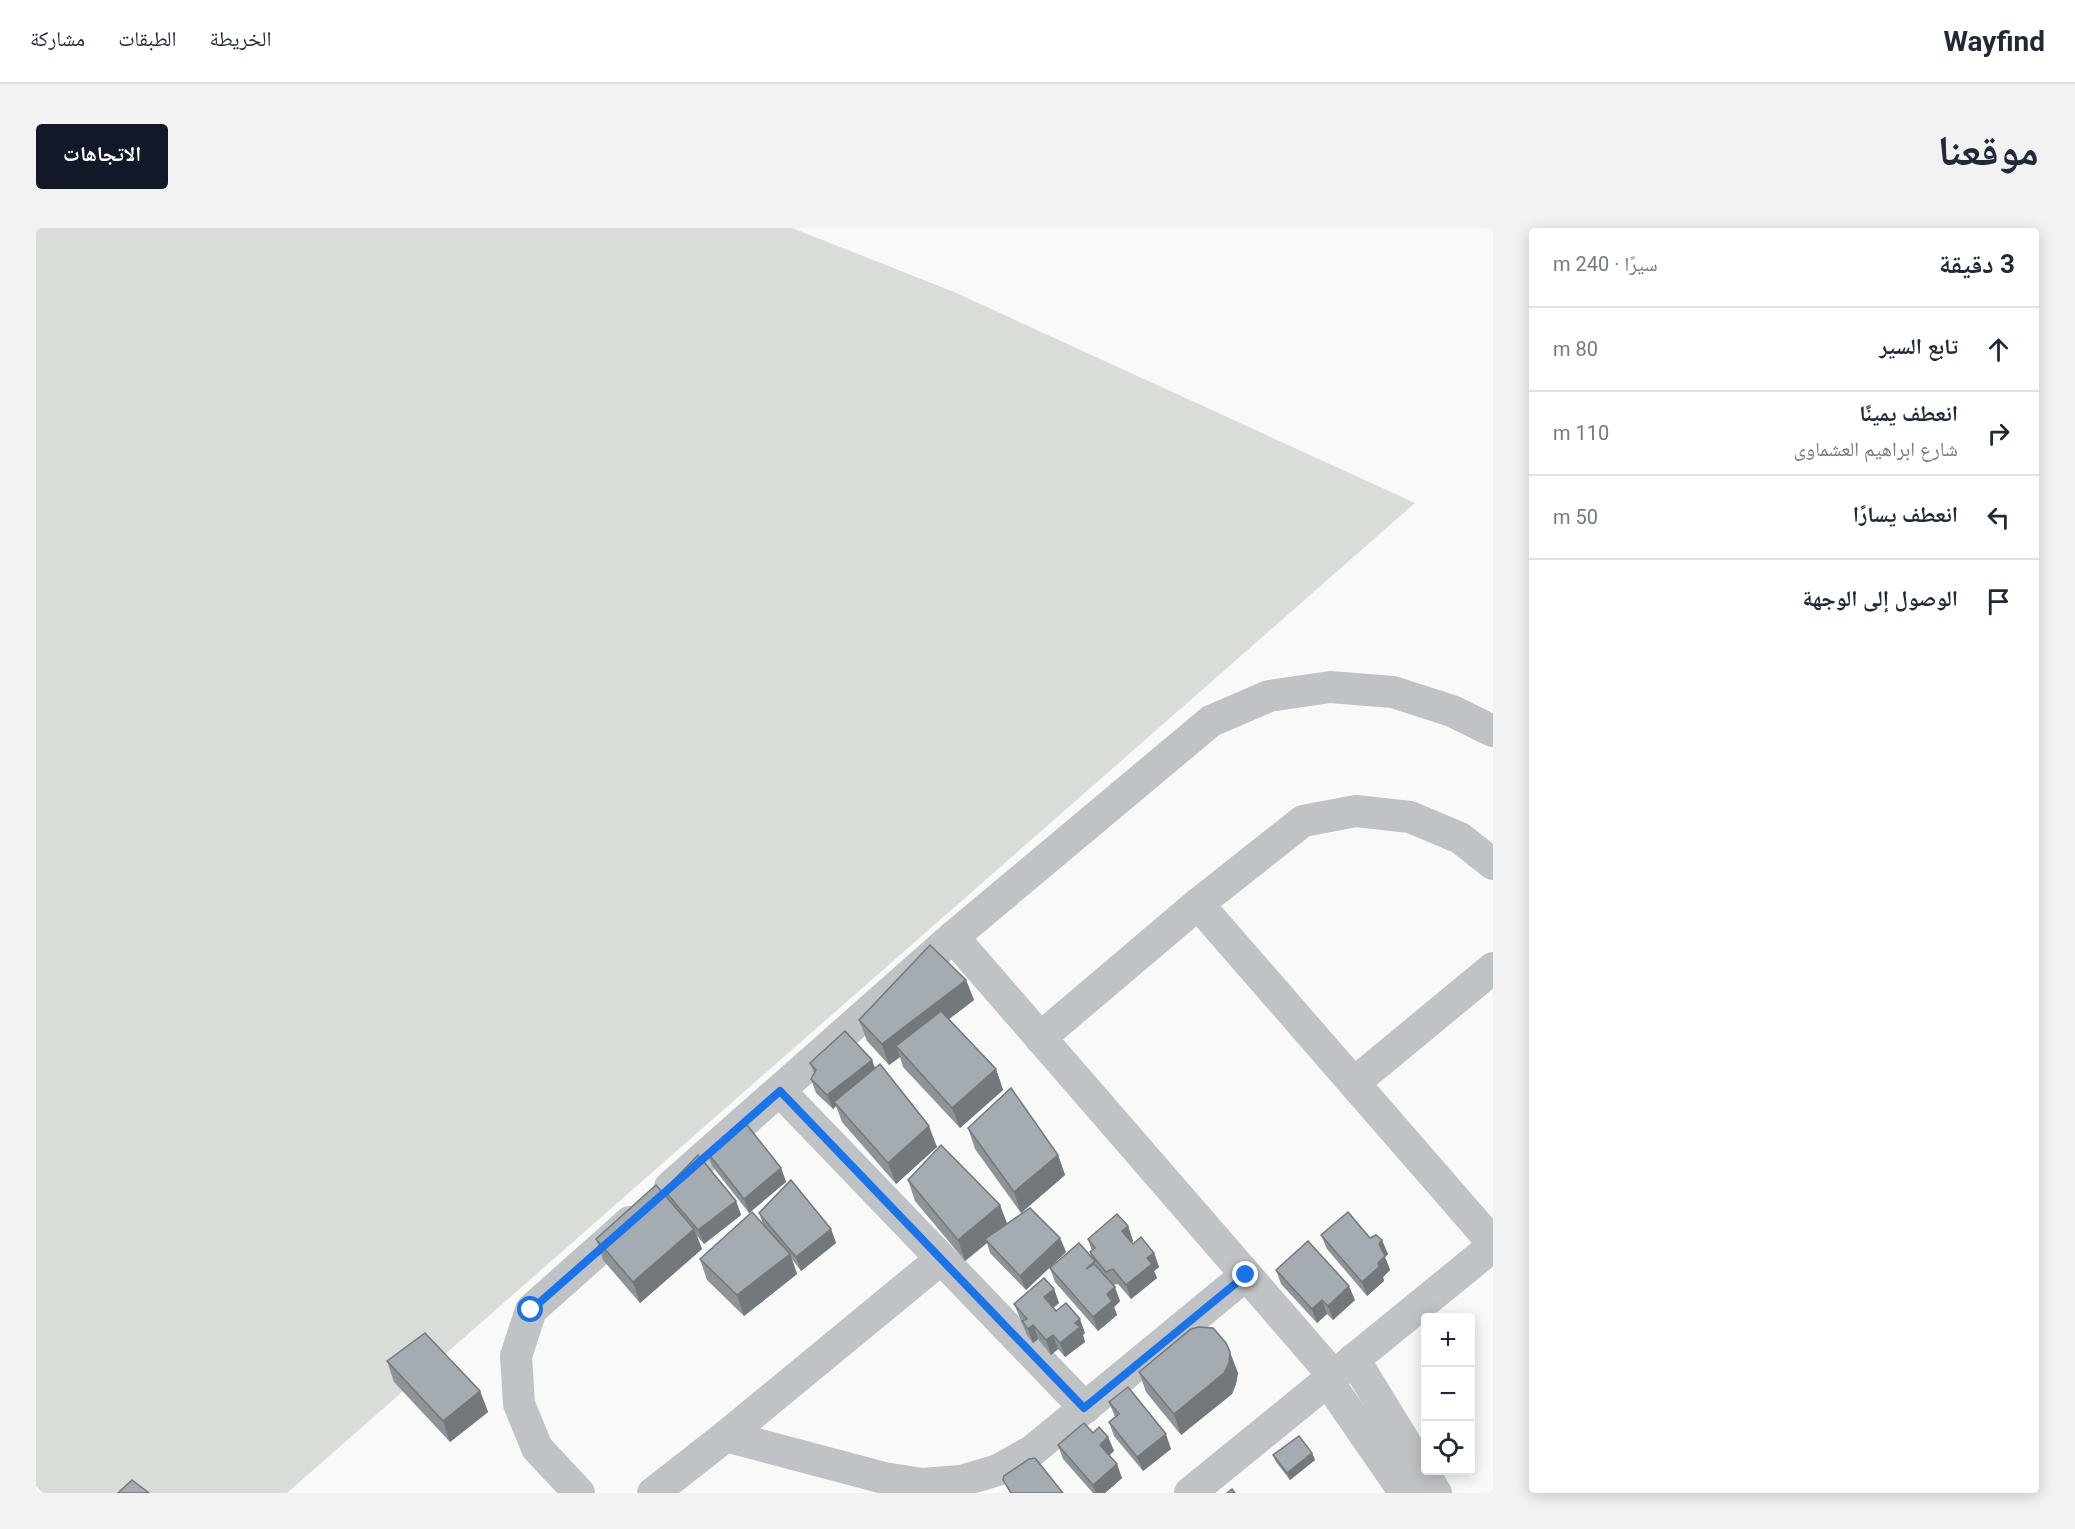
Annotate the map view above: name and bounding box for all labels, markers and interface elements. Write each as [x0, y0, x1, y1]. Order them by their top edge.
text: Wayfind [1944, 25, 2045, 58]
text: مشاركة [30, 27, 85, 51]
text: الطبقات [118, 27, 177, 51]
text: الخريطة [210, 27, 271, 51]
button: الاتجاهات [36, 124, 168, 189]
text: موقعنا [1938, 126, 2039, 175]
text: 3 دقيقة [1939, 249, 2015, 279]
text: سيرًا · 240 m [1553, 252, 1658, 276]
icon: ahead [1982, 333, 2015, 366]
text: تابع السير [1879, 334, 1958, 359]
text: 80 m [1553, 337, 1598, 361]
text: انعطف يمينًا [1859, 401, 1958, 426]
icon: right [1982, 417, 2015, 450]
text: 110 m [1553, 421, 1609, 445]
text: شارع ابراهيم العشماوى [1793, 437, 1958, 461]
icon: left [1982, 501, 2015, 534]
text: انعطف يسارًا [1853, 502, 1958, 527]
text: 50 m [1553, 505, 1598, 529]
icon: arrive [1982, 585, 2015, 618]
text: الوصول إلى الوجهة [1802, 586, 1958, 611]
route end [1232, 1261, 1258, 1287]
route start [517, 1296, 543, 1322]
map controls [1421, 1313, 1475, 1475]
button: + [1421, 1313, 1475, 1367]
button: − [1421, 1367, 1475, 1421]
button: locate [1421, 1421, 1475, 1475]

